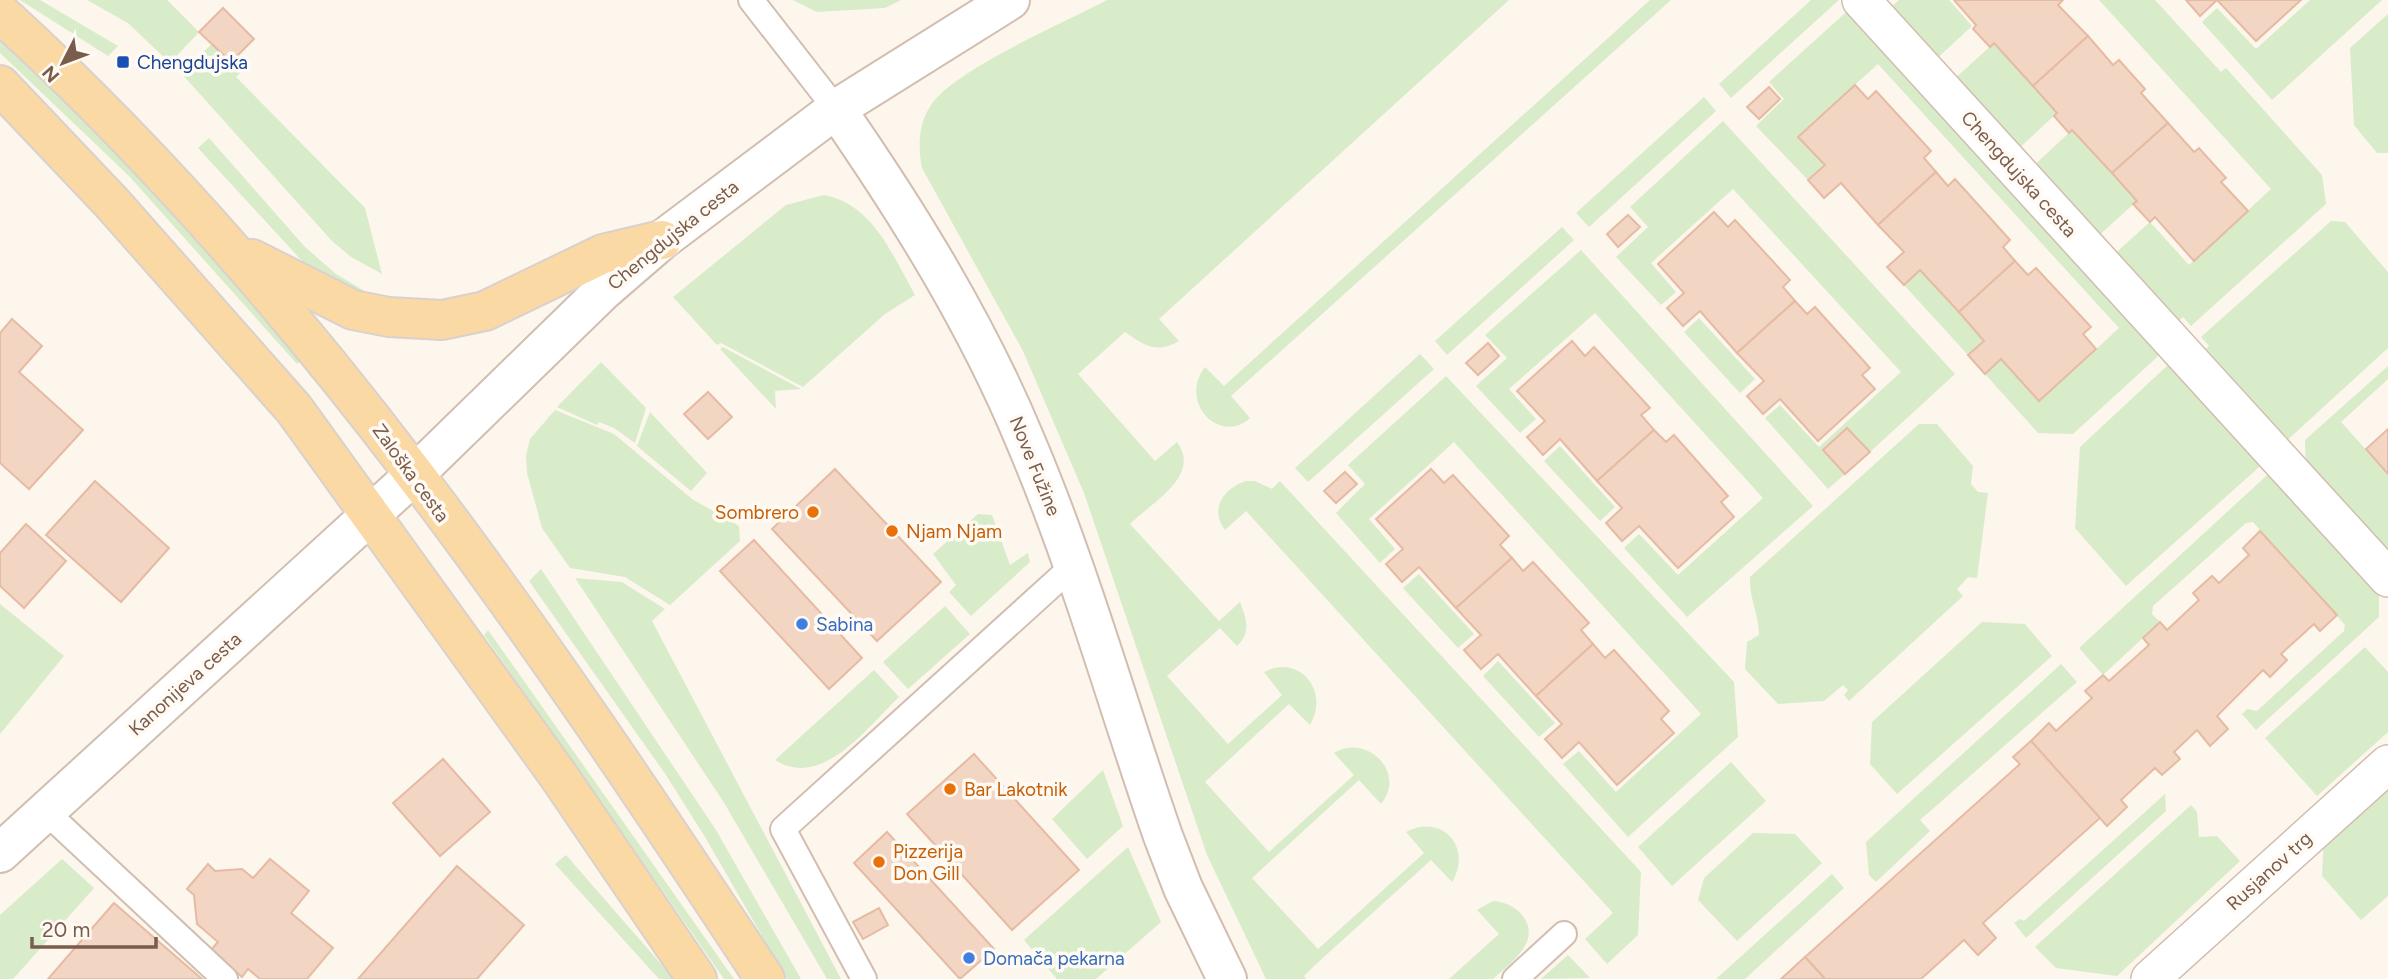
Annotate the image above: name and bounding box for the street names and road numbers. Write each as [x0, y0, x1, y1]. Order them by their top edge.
street label: Chengdujska cesta [1956, 106, 2082, 242]
street label: Chengdujska cesta [603, 175, 743, 295]
street label: Nove Fužine [1005, 413, 1065, 519]
street label: Zaloška cesta [368, 419, 454, 527]
street label: Kanonijeva cesta [124, 627, 246, 741]
street label: Rusjanov trg [2222, 827, 2316, 915]

